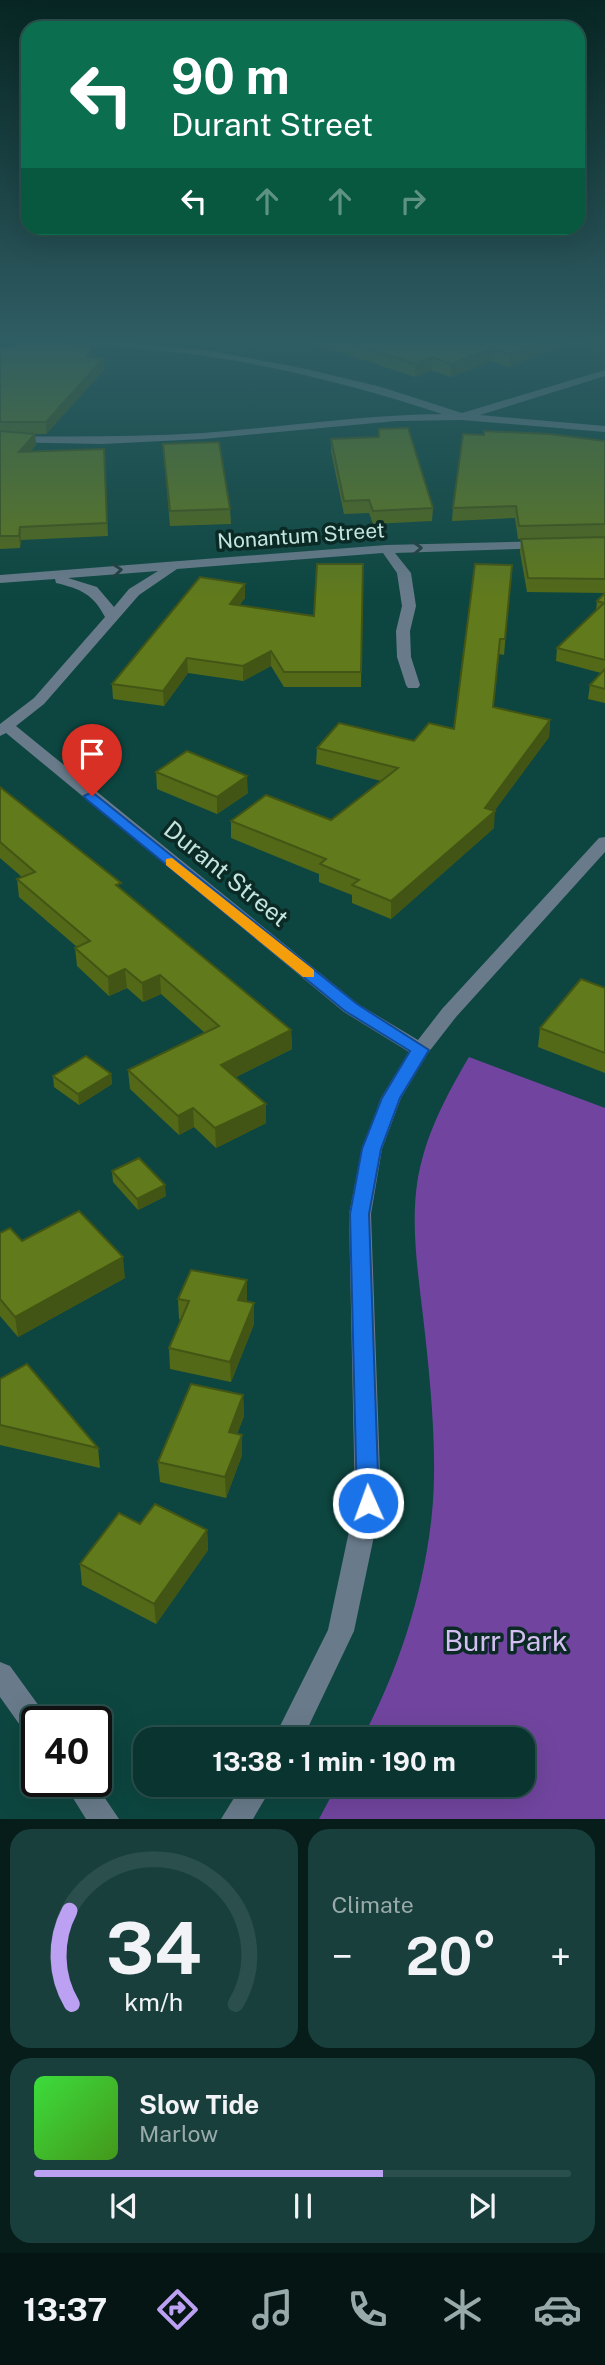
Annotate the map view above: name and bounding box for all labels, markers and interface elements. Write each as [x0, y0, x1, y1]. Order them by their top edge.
text: 90 m [171, 47, 290, 105]
icon: left [56, 49, 147, 140]
text: Durant Street [171, 106, 373, 143]
icon: left [175, 182, 213, 220]
icon: ahead [248, 182, 286, 220]
icon: ahead [321, 182, 359, 220]
icon: right [394, 182, 432, 220]
street label: Nonantum Street [216, 517, 386, 554]
one-way arrow [412, 541, 423, 556]
one-way arrow [112, 563, 123, 578]
pin [62, 724, 122, 796]
icon: arrive [73, 735, 111, 773]
street label: Durant Street [159, 815, 294, 932]
position arrow [331, 1466, 405, 1540]
park label: Burr Park [444, 1624, 568, 1657]
speed limit sign: 40 [21, 1706, 112, 1797]
text: 13:38 · 1 min · 190 m [212, 1746, 456, 1777]
text: Climate [332, 1891, 414, 1918]
text: 34 [106, 1906, 202, 1991]
text: 20° [406, 1926, 497, 1987]
text: − [332, 1934, 353, 1979]
text: + [550, 1934, 571, 1979]
text: km/h [124, 1987, 183, 2017]
text: Slow Tide [139, 2089, 259, 2120]
text: Marlow [139, 2120, 218, 2147]
icon: previous [105, 2187, 143, 2225]
icon: pause [284, 2187, 322, 2225]
icon: next [463, 2187, 501, 2225]
icon: directions [153, 2285, 202, 2334]
icon: music [248, 2285, 297, 2334]
icon: phone [343, 2285, 392, 2334]
icon: climate [438, 2285, 487, 2334]
icon: car [533, 2285, 582, 2334]
text: 13:37 [23, 2291, 107, 2328]

